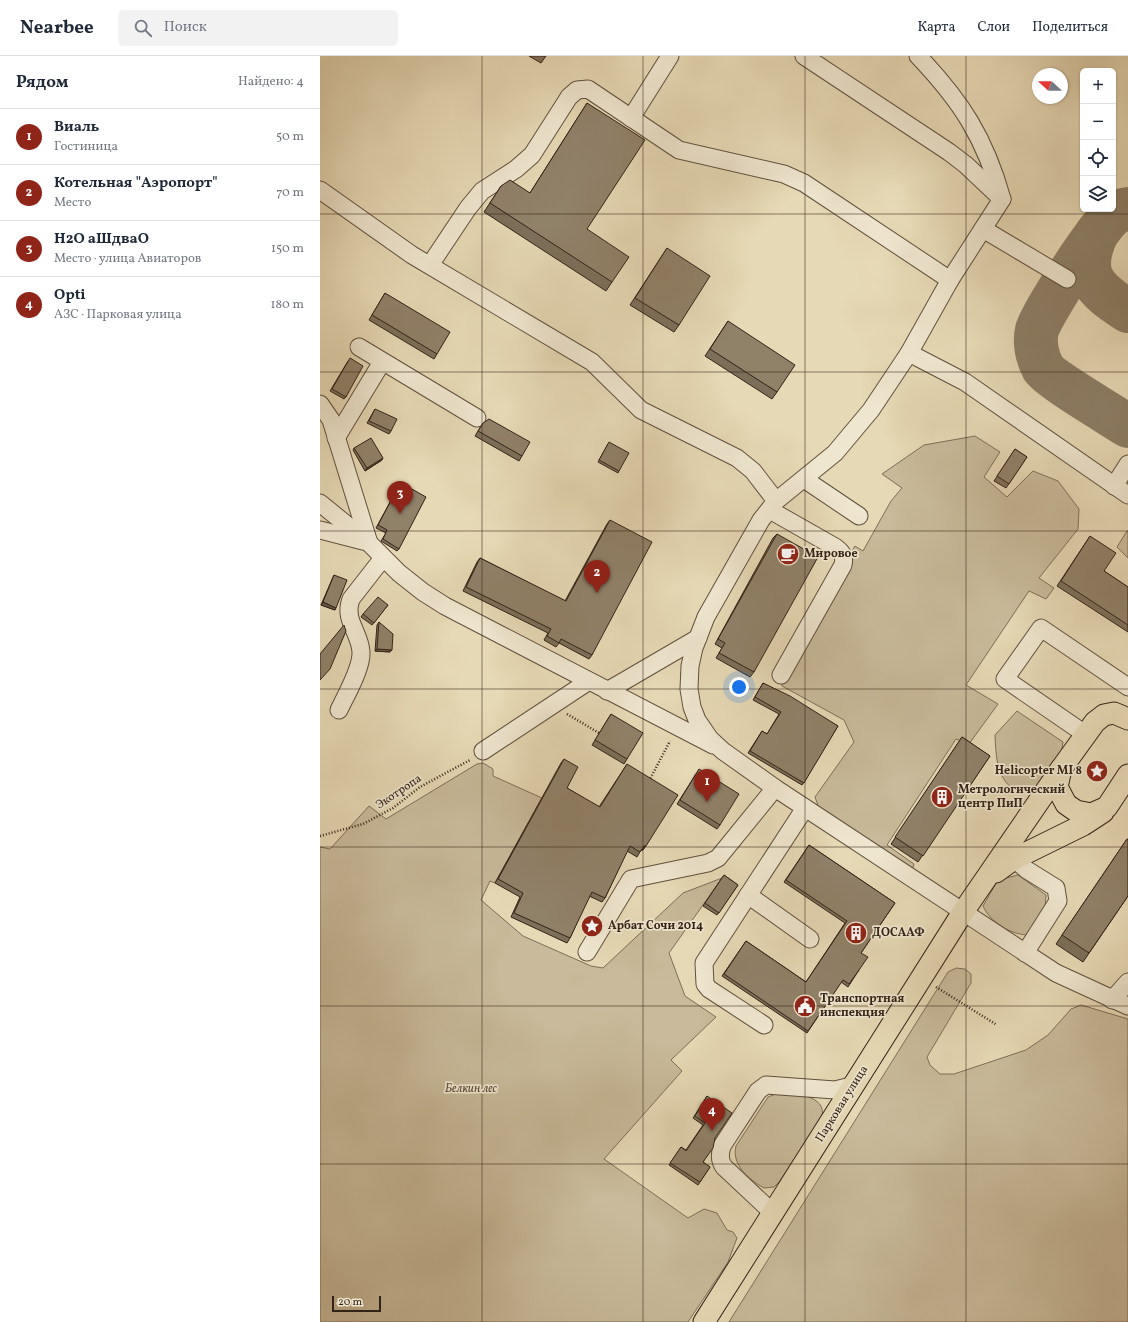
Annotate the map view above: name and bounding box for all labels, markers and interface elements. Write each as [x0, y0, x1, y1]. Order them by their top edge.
search box [118, 10, 398, 46]
text: Nearbee [20, 15, 94, 41]
icon: search [132, 17, 154, 39]
text: Поиск [164, 17, 207, 38]
text: Карта [917, 18, 955, 37]
text: Слои [977, 18, 1010, 37]
text: Поделиться [1032, 18, 1108, 37]
north arrow [1032, 68, 1068, 104]
map controls [1080, 68, 1116, 212]
button: + [1080, 68, 1116, 104]
text: Рядом [16, 71, 69, 94]
text: Найдено: 4 [238, 73, 304, 91]
button: − [1080, 104, 1116, 140]
text: Виаль [54, 117, 99, 138]
text: 1 [26, 128, 32, 146]
text: 50 m [276, 128, 304, 146]
text: Гостиница [54, 138, 118, 156]
button: locate [1080, 140, 1116, 176]
text: Котельная "Аэропорт" [54, 173, 218, 194]
button: layers [1080, 176, 1116, 212]
text: 2 [26, 184, 32, 202]
text: 70 m [276, 184, 304, 202]
text: Место [54, 194, 91, 212]
text: H2O аШдваО [54, 229, 149, 250]
text: 3 [26, 240, 32, 258]
text: 150 m [271, 240, 304, 258]
text: Место · улица Авиаторов [54, 250, 201, 268]
text: Opti [54, 285, 86, 306]
text: 4 [25, 296, 33, 314]
text: 180 m [270, 296, 304, 314]
text: АЗС · Парковая улица [54, 306, 182, 324]
pin: 3 [387, 481, 413, 514]
cafe icon: Мировое [775, 541, 801, 567]
place label: Мировое [804, 546, 858, 562]
pin: 2 [584, 560, 610, 593]
your location [729, 677, 749, 697]
place icon: Helicopter MI 8 [1084, 758, 1110, 784]
place label: Helicopter MI 8 [995, 763, 1082, 779]
pin: 1 [694, 769, 720, 802]
street label: Экотропа [373, 771, 425, 813]
place label: Метрологический центр ПиП [958, 782, 1065, 812]
building icon: Метрологический центр ПиП [929, 784, 955, 810]
place icon: Арбат Сочи 2014 [579, 913, 605, 939]
place label: Арбат Сочи 2014 [608, 918, 703, 934]
building icon: ДОСААФ [843, 920, 869, 946]
place label: ДОСААФ [872, 925, 925, 941]
place label: Транспортная инспекция [820, 991, 904, 1021]
public building icon: Транспортная инспекция [792, 993, 818, 1019]
street label: Парковая улица [812, 1063, 872, 1145]
park label: Белкин лес [445, 1081, 498, 1097]
pin: 4 [699, 1098, 725, 1131]
scale bar [332, 1294, 381, 1313]
text: 20 m [338, 1295, 362, 1310]

